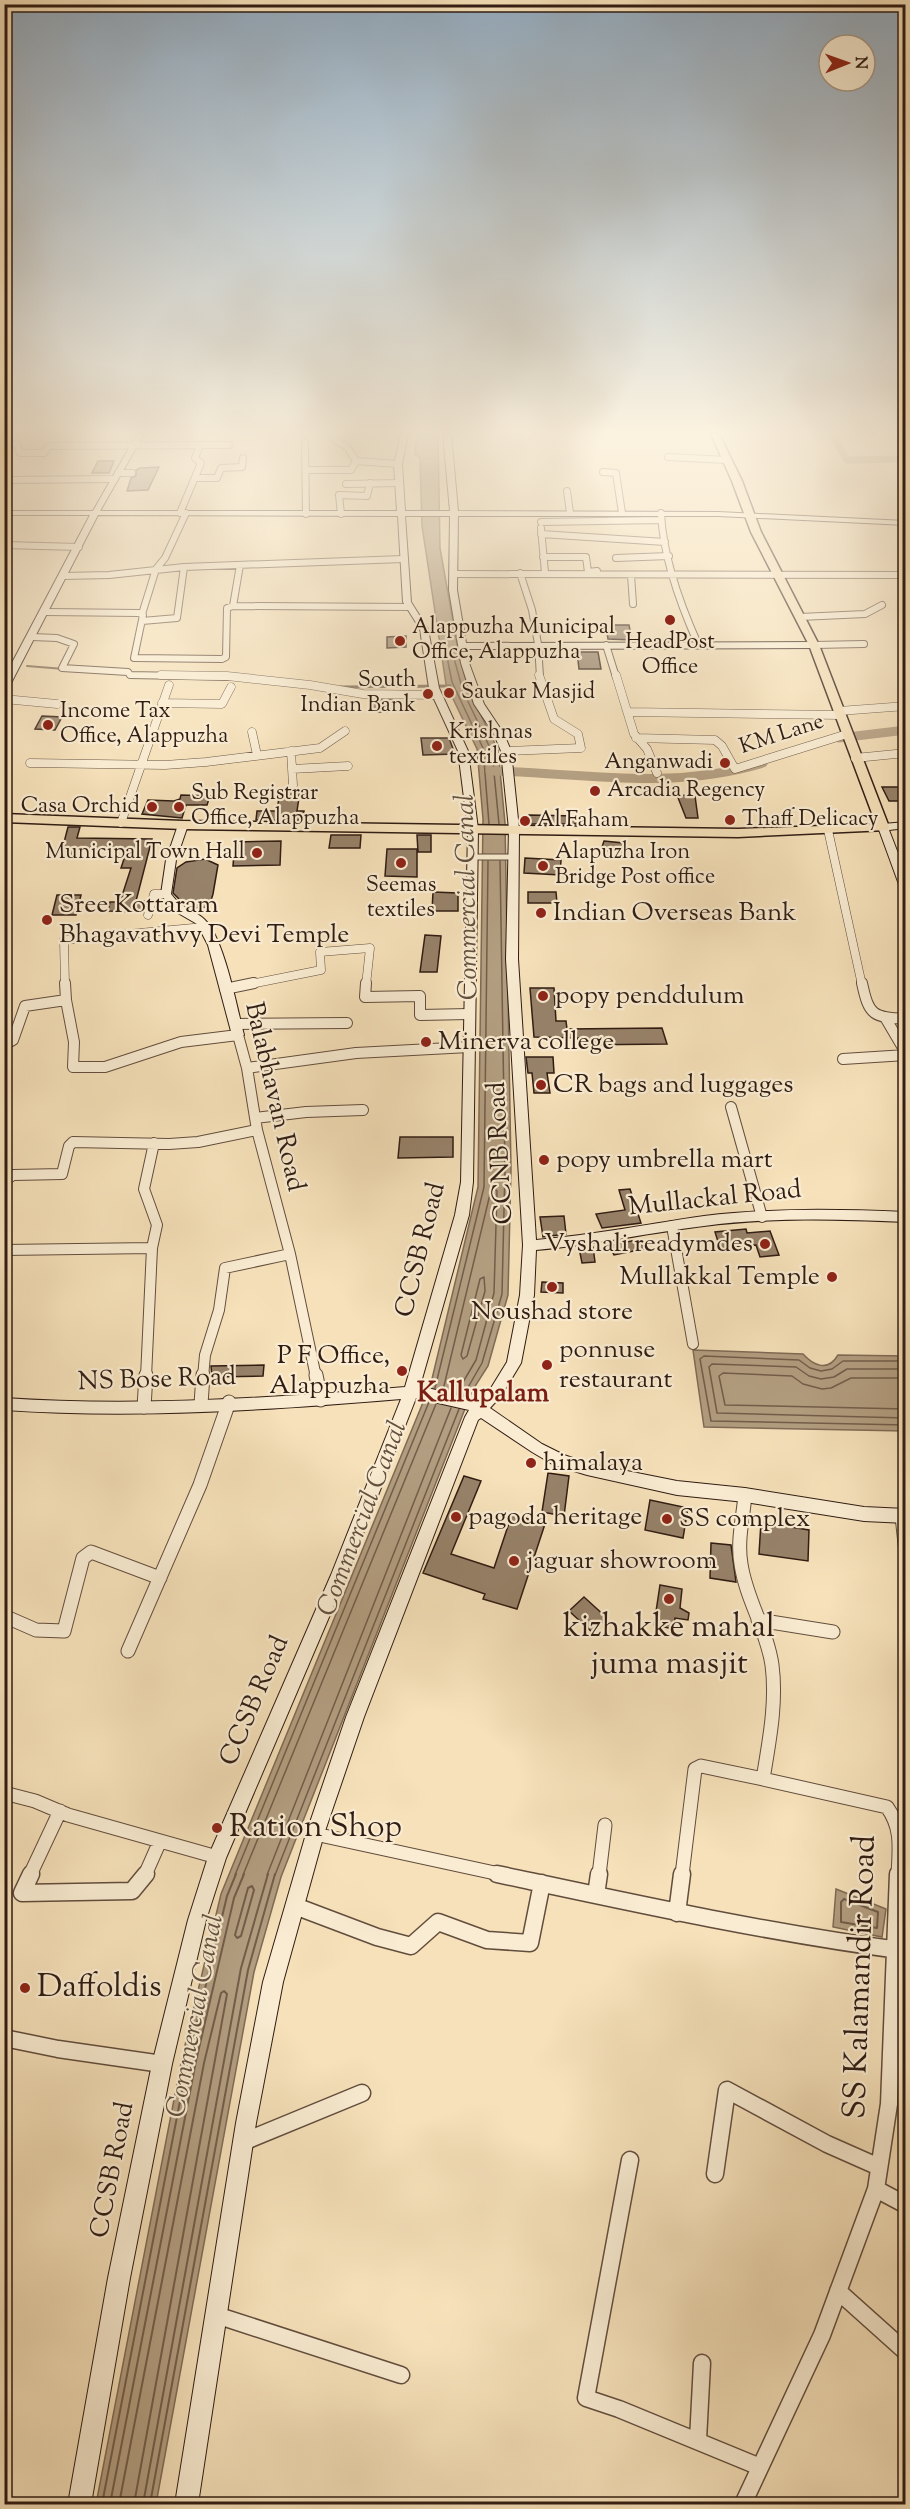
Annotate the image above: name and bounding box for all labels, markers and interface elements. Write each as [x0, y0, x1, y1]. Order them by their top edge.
north arrow [817, 33, 877, 93]
text: N [848, 56, 871, 70]
place label: Alappuzha Municipal Office, Alappuzha [412, 612, 615, 669]
marker: HeadPost Office [663, 613, 677, 627]
place label: HeadPost Office [625, 627, 715, 684]
marker: Alappuzha Municipal Office, Alappuzha [393, 634, 407, 648]
place label: South Indian Bank [300, 665, 416, 722]
place label: Saukar Masjid [461, 677, 595, 709]
marker: Saukar Masjid [442, 686, 456, 700]
marker: South Indian Bank [421, 687, 435, 701]
place label: Income Tax Office, Alappuzha [60, 696, 228, 753]
street label: KM Lane [736, 706, 828, 764]
place label: Krishnas textiles [449, 717, 532, 774]
marker: Income Tax Office, Alappuzha [41, 718, 55, 732]
marker: Krishnas textiles [430, 739, 444, 753]
place label: Anganwadi [604, 747, 713, 779]
marker: Anganwadi [718, 756, 732, 770]
place label: Arcadia Regency [607, 775, 765, 807]
place label: Sub Registrar Office, Alappuzha [191, 778, 359, 835]
marker: Arcadia Regency [588, 784, 602, 798]
place label: Casa Orchid [21, 791, 140, 823]
water label: Commercial Canal [447, 794, 489, 1000]
marker: Casa Orchid [145, 800, 159, 814]
marker: Sub Registrar Office, Alappuzha [172, 800, 186, 814]
place label: Thaff Delicacy [742, 804, 878, 836]
place label: Al Faham [537, 805, 629, 837]
marker: Thaff Delicacy [723, 813, 737, 827]
marker: Al Faham [518, 814, 532, 828]
place label: Municipal Town Hall [45, 837, 245, 869]
place label: Alapuzha Iron Bridge Post office [555, 837, 715, 894]
marker: Municipal Town Hall [250, 846, 264, 860]
marker: Seemas textiles [394, 856, 408, 870]
marker: Alapuzha Iron Bridge Post office [536, 859, 550, 873]
place label: Seemas textiles [366, 870, 436, 927]
place label: Sree Kottaram Bhagavathvy Devi Temple [59, 887, 349, 954]
place label: Indian Overseas Bank [553, 895, 796, 932]
marker: Indian Overseas Bank [534, 906, 548, 920]
marker: Sree Kottaram Bhagavathvy Devi Temple [40, 913, 54, 927]
place label: popy penddulum [555, 978, 745, 1015]
marker: popy penddulum [536, 989, 550, 1003]
street label: Balabhavan Road [234, 999, 314, 1196]
place label: Minerva college [438, 1024, 614, 1061]
marker: Minerva college [419, 1035, 433, 1049]
place label: CR bags and luggages [553, 1067, 794, 1104]
marker: CR bags and luggages [534, 1078, 548, 1092]
street label: CCNB Road [479, 1080, 523, 1225]
place label: popy umbrella mart [556, 1142, 773, 1179]
marker: popy umbrella mart [537, 1153, 551, 1167]
street label: Mullackal Road [627, 1171, 804, 1226]
street label: CCSB Road [386, 1178, 456, 1321]
place label: Vyshali readymdes [544, 1226, 753, 1263]
marker: Vyshali readymdes [758, 1237, 772, 1251]
place label: Mullakkal Temple [619, 1259, 820, 1296]
marker: Mullakkal Temple [825, 1270, 839, 1284]
marker: Noushad store [545, 1280, 559, 1294]
place label: Noushad store [471, 1294, 633, 1331]
place label: ponnuse restaurant [559, 1332, 672, 1399]
place label: P F Office, Alappuzha [269, 1338, 390, 1405]
marker: ponnuse restaurant [540, 1358, 554, 1372]
street label: NS Bose Road [77, 1359, 237, 1401]
marker: P F Office, Alappuzha [395, 1364, 409, 1378]
district label: Kallupalam [417, 1375, 550, 1414]
water label: Commercial Canal [308, 1416, 418, 1622]
place label: himalaya [543, 1445, 643, 1482]
marker: himalaya [524, 1456, 538, 1470]
place label: pagoda heritage [468, 1499, 642, 1536]
place label: SS complex [679, 1501, 810, 1538]
marker: pagoda heritage [449, 1510, 463, 1524]
marker: SS complex [660, 1512, 674, 1526]
place label: jaguar showroom [526, 1543, 717, 1580]
marker: jaguar showroom [507, 1554, 521, 1568]
marker: kizhakke mahal juma masjit [662, 1592, 676, 1606]
place label: kizhakke mahal juma masjit [563, 1605, 775, 1688]
street label: CCSB Road [211, 1630, 299, 1772]
place label: Ration Shop [229, 1805, 402, 1851]
marker: Ration Shop [210, 1821, 224, 1835]
street label: SS Kalamandir Road [833, 1834, 889, 2120]
water label: Commercial Canal [157, 1911, 235, 2121]
place label: Daffoldis [37, 1965, 162, 2011]
marker: Daffoldis [18, 1981, 32, 1995]
street label: CCSB Road [82, 2099, 144, 2241]

